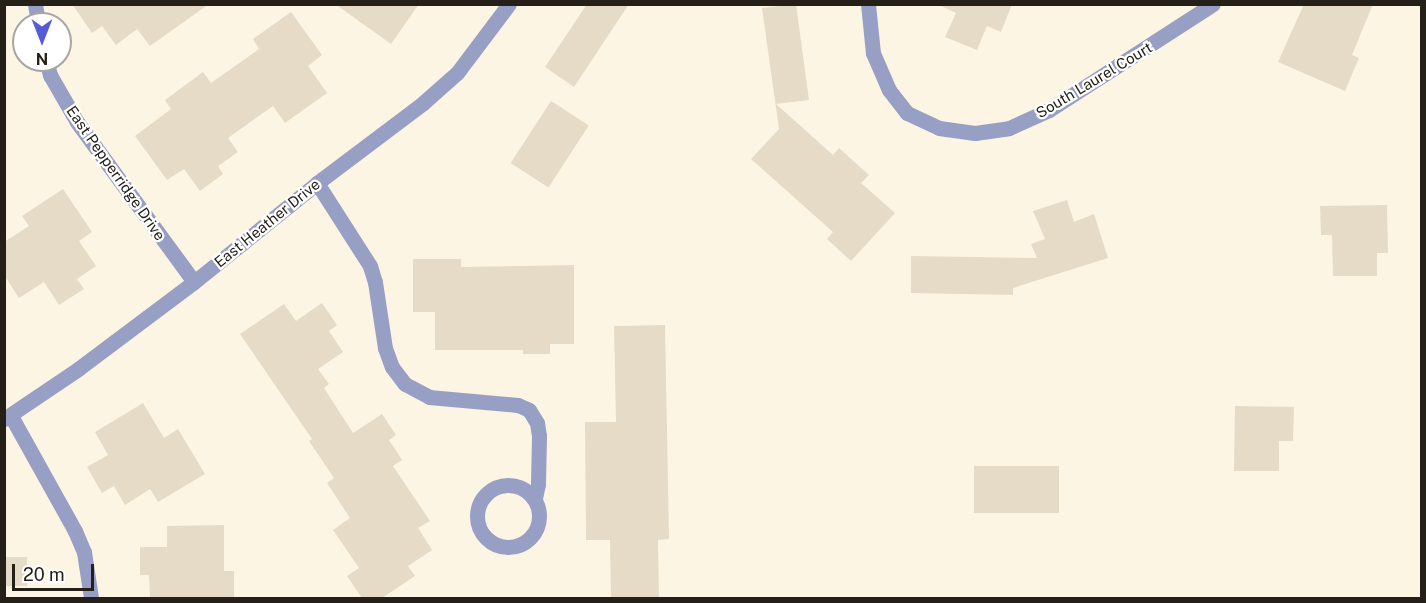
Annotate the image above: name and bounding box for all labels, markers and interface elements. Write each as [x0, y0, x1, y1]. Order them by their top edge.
north arrow [12, 12, 72, 72]
street label: South Laurel Court [1033, 38, 1155, 122]
text: N [36, 49, 48, 68]
street label: East Pepperridge Drive [63, 102, 169, 244]
street label: East Heather Drive [211, 175, 323, 271]
scale bar [15, 552, 98, 590]
text: 20 m [23, 564, 65, 585]

